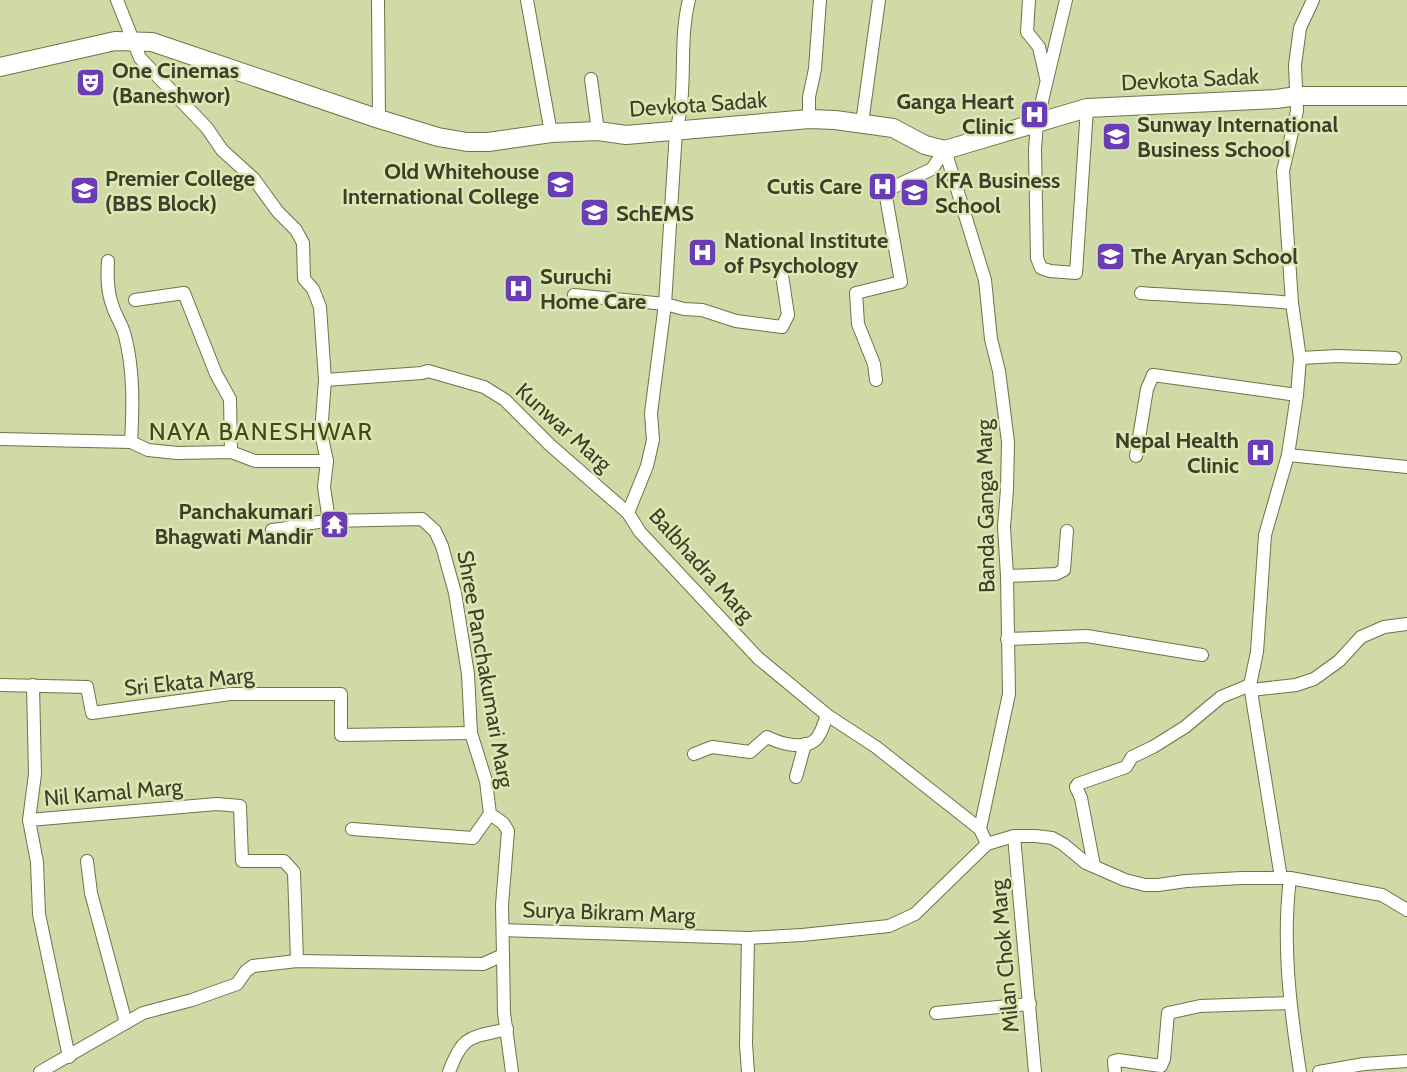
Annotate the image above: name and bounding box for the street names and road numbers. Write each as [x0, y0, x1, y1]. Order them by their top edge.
street label: Devkota Sadak [1120, 62, 1260, 97]
street label: Devkota Sadak [628, 86, 768, 123]
street label: Kunwar Marg [510, 377, 618, 478]
street label: Banda Ganga Marg [970, 418, 1001, 593]
street label: Balbhadra Marg [643, 503, 761, 629]
street label: Shree Panchakumari Marg [451, 548, 520, 791]
street label: Sri Ekata Marg [123, 661, 256, 702]
street label: Nil Kamal Marg [43, 773, 185, 812]
street label: Milan Chok Marg [984, 877, 1025, 1034]
street label: Surya Bikram Marg [522, 896, 697, 929]

